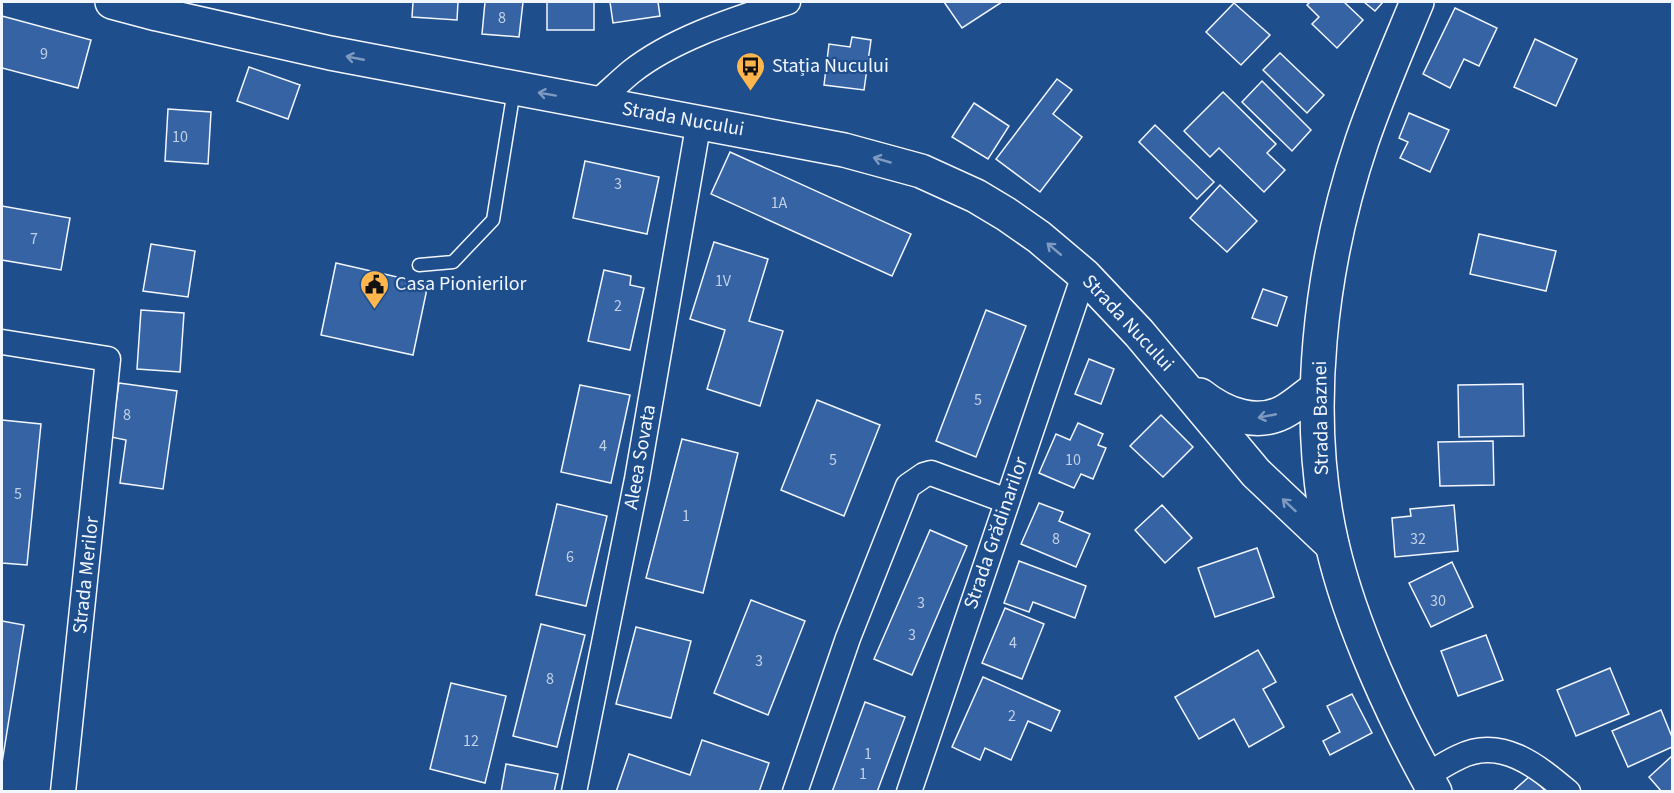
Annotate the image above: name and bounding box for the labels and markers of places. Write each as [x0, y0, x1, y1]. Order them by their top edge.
bus stop icon: Stația Nucului [735, 50, 767, 92]
place label: Stația Nucului [772, 52, 889, 80]
public building icon: Casa Pionierilor [358, 268, 390, 310]
place label: Casa Pionierilor [395, 270, 527, 298]

